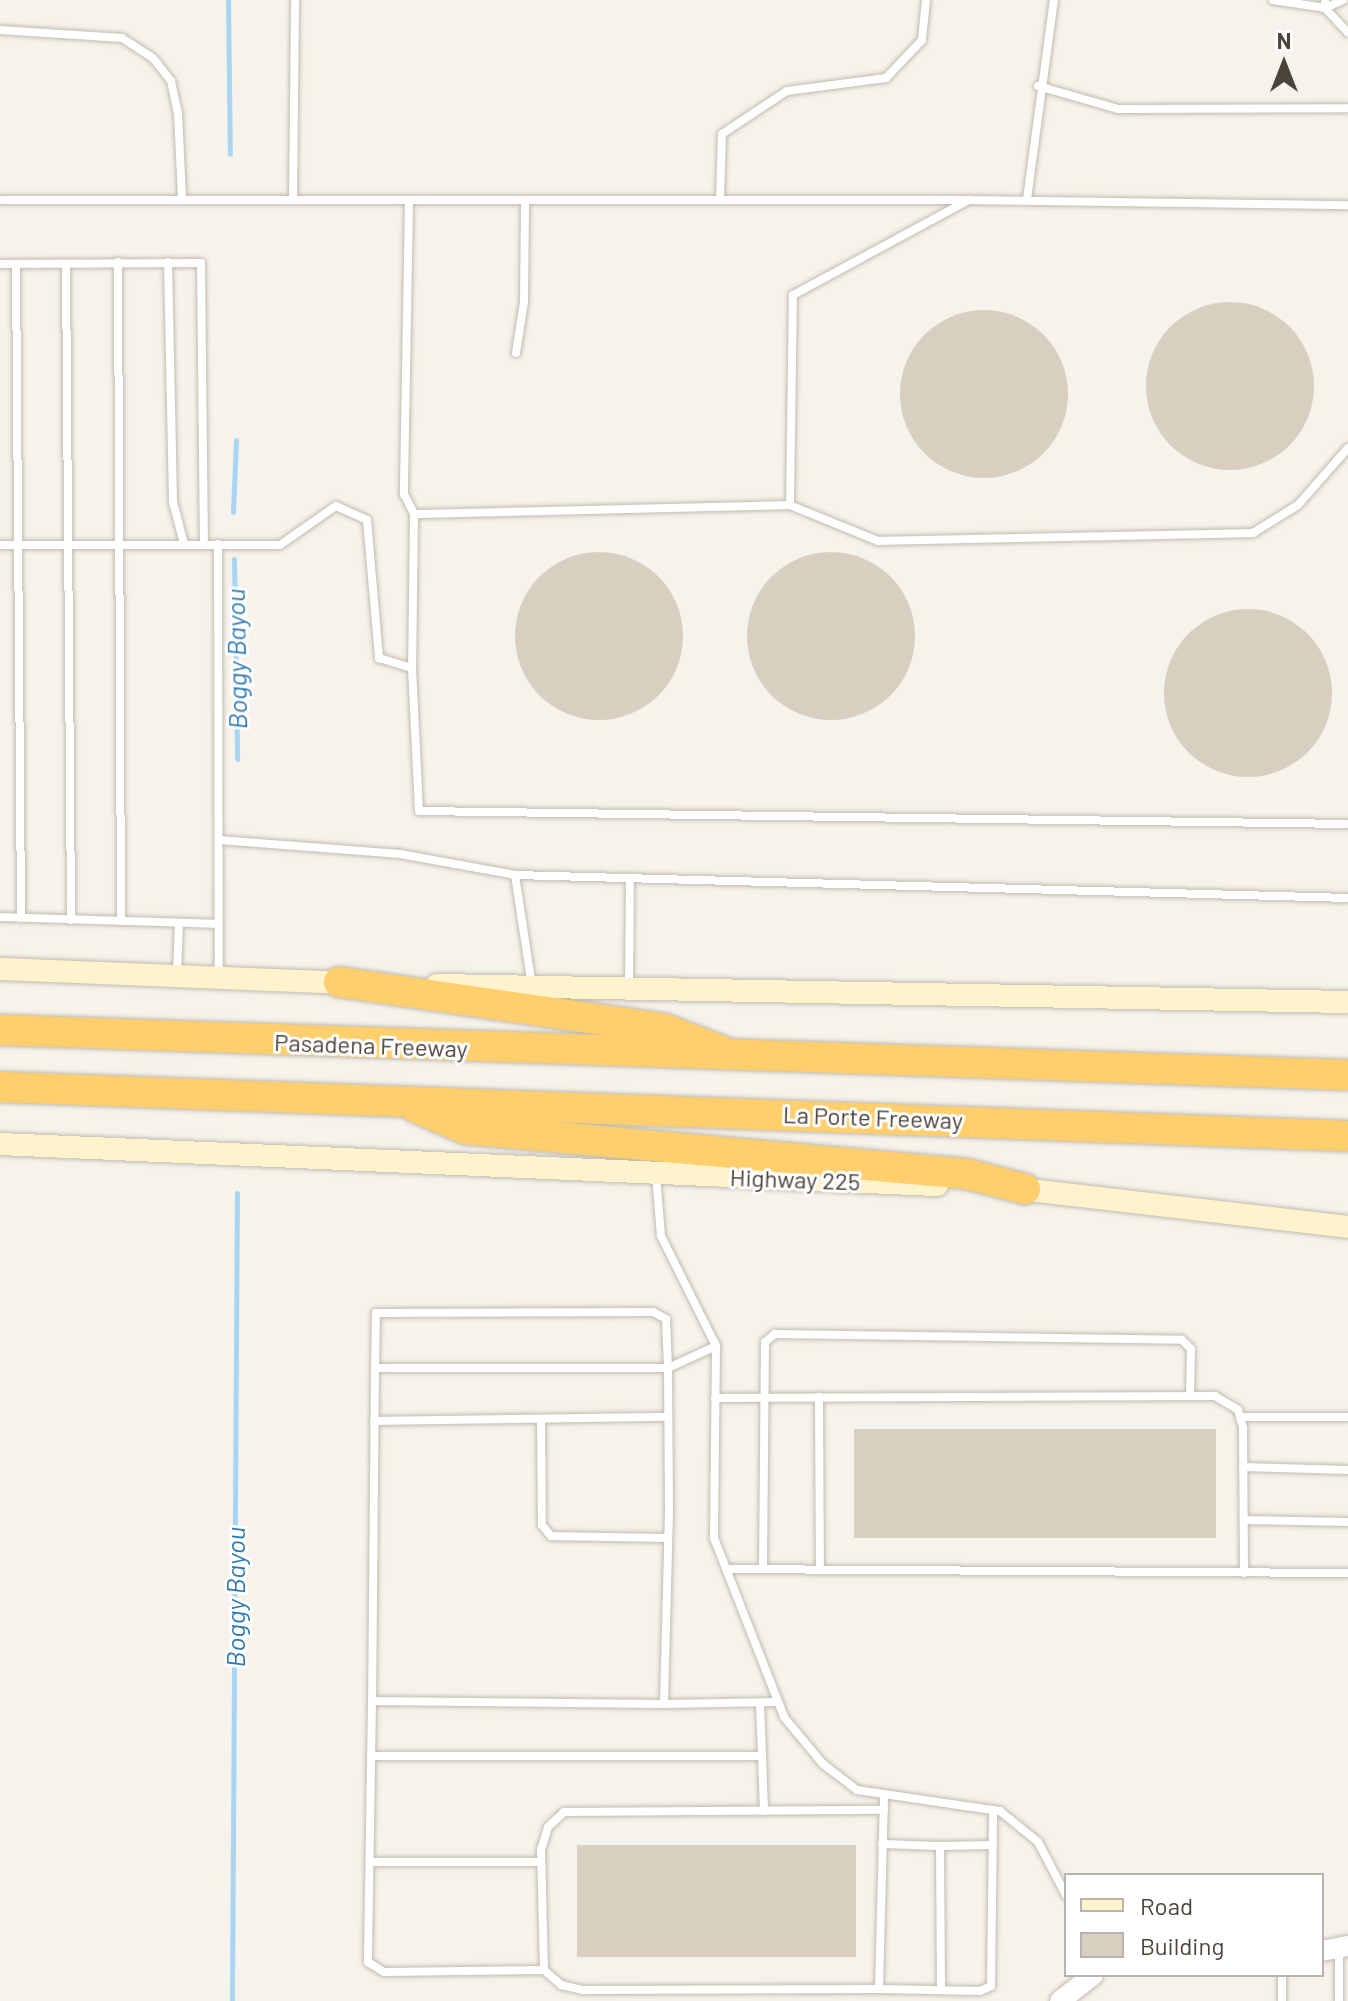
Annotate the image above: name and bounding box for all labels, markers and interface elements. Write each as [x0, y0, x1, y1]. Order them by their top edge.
north arrow [1244, 24, 1324, 104]
text: N [1277, 27, 1291, 53]
water label: Boggy Bayou [219, 588, 253, 730]
street label: Pasadena Freeway [274, 1027, 468, 1063]
street label: La Porte Freeway [783, 1099, 963, 1135]
street label: Highway 225 [729, 1162, 861, 1196]
water label: Boggy Bayou [219, 1527, 251, 1667]
legend [1064, 1873, 1324, 1977]
text: Road [1140, 1891, 1193, 1920]
text: Building [1140, 1931, 1224, 1960]

